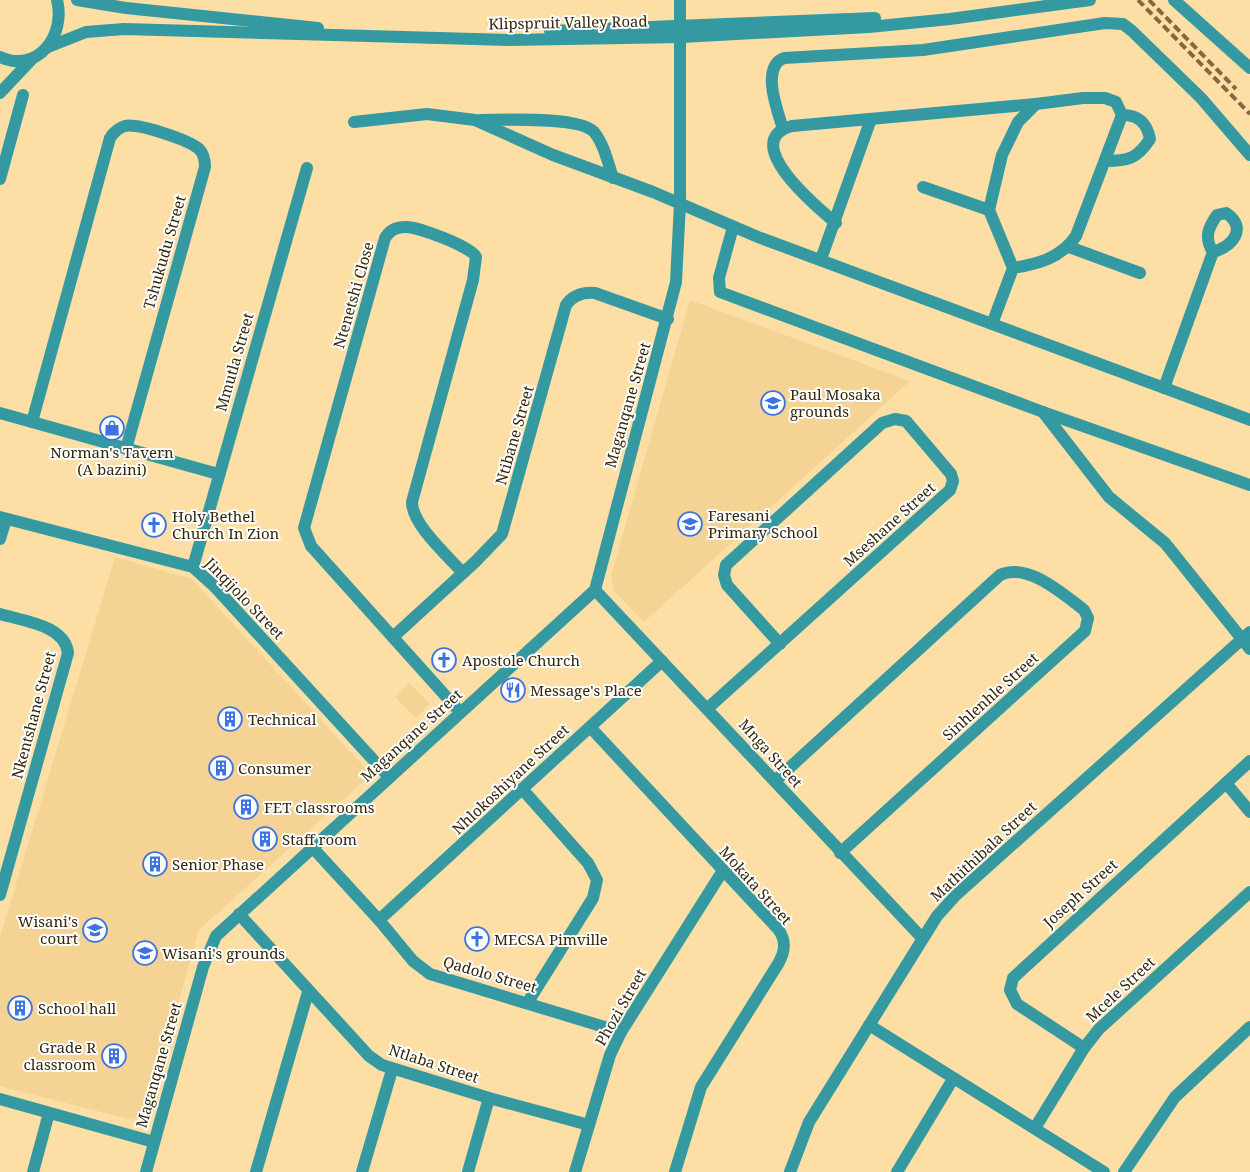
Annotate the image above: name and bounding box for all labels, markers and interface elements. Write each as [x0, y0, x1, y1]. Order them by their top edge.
street label: Klipspruit Valley Road [488, 11, 648, 33]
street label: Tshukudu Street [138, 193, 190, 311]
street label: Ntenetshi Close [328, 239, 378, 351]
street label: Mmutla Street [210, 310, 258, 414]
street label: Maganqane Street [599, 340, 655, 470]
street label: Ntibane Street [490, 383, 538, 487]
place label: Paul Mosaka grounds [790, 384, 881, 421]
school or university icon: Paul Mosaka grounds [760, 390, 786, 416]
shop icon: Norman's Tavern (A bazini) [99, 415, 125, 441]
place label: Norman's Tavern (A bazini) [50, 442, 174, 479]
street label: Mseshane Street [839, 477, 939, 571]
place label: Faresani Primary School [708, 505, 818, 542]
place label: Holy Bethel Church In Zion [172, 506, 280, 543]
school or university icon: Faresani Primary School [677, 511, 703, 537]
church icon: Holy Bethel Church In Zion [141, 512, 167, 538]
street label: Jinqijolo Street [200, 552, 289, 643]
church icon: Apostole Church [431, 647, 457, 673]
street label: Sinhlenhle Street [938, 648, 1042, 744]
street label: Nkentshane Street [6, 649, 60, 781]
place label: Apostole Church [462, 650, 580, 670]
restaurant icon: Message's Place [500, 677, 526, 703]
place label: Message's Place [530, 680, 642, 700]
street label: Maganqane Street [356, 684, 466, 786]
building icon: Technical [217, 706, 243, 732]
place label: Technical [248, 709, 317, 729]
street label: Mnga Street [735, 714, 807, 792]
street label: Nhlokoshiyane Street [447, 720, 573, 838]
building icon: Consumer [208, 755, 234, 781]
place label: Consumer [238, 758, 311, 778]
building icon: FET classrooms [233, 794, 259, 820]
place label: FET classrooms [264, 797, 375, 817]
street label: Mathithibala Street [926, 797, 1040, 905]
building icon: Staff room [252, 826, 278, 852]
place label: Staff room [282, 829, 357, 849]
street label: Mokata Street [715, 841, 797, 929]
building icon: Senior Phase [142, 851, 168, 877]
place label: Senior Phase [172, 854, 264, 874]
street label: Joseph Street [1038, 854, 1121, 932]
place label: Wisani's court [18, 911, 78, 948]
school or university icon: Wisani's court [82, 917, 108, 943]
church icon: MECSA Pimville [464, 926, 490, 952]
place label: MECSA Pimville [494, 929, 608, 949]
school or university icon: Wisani's grounds [132, 940, 158, 966]
place label: Wisani's grounds [162, 943, 285, 963]
street label: Qadolo Street [441, 951, 539, 997]
street label: Mcele Street [1081, 952, 1159, 1026]
street label: Phozi Street [590, 965, 650, 1049]
building icon: School hall [7, 995, 33, 1021]
place label: School hall [38, 998, 117, 1018]
street label: Maganqane Street [130, 1000, 186, 1130]
place label: Grade R classroom [23, 1037, 96, 1074]
street label: Ntlaba Street [387, 1039, 481, 1087]
building icon: Grade R classroom [101, 1043, 127, 1069]

